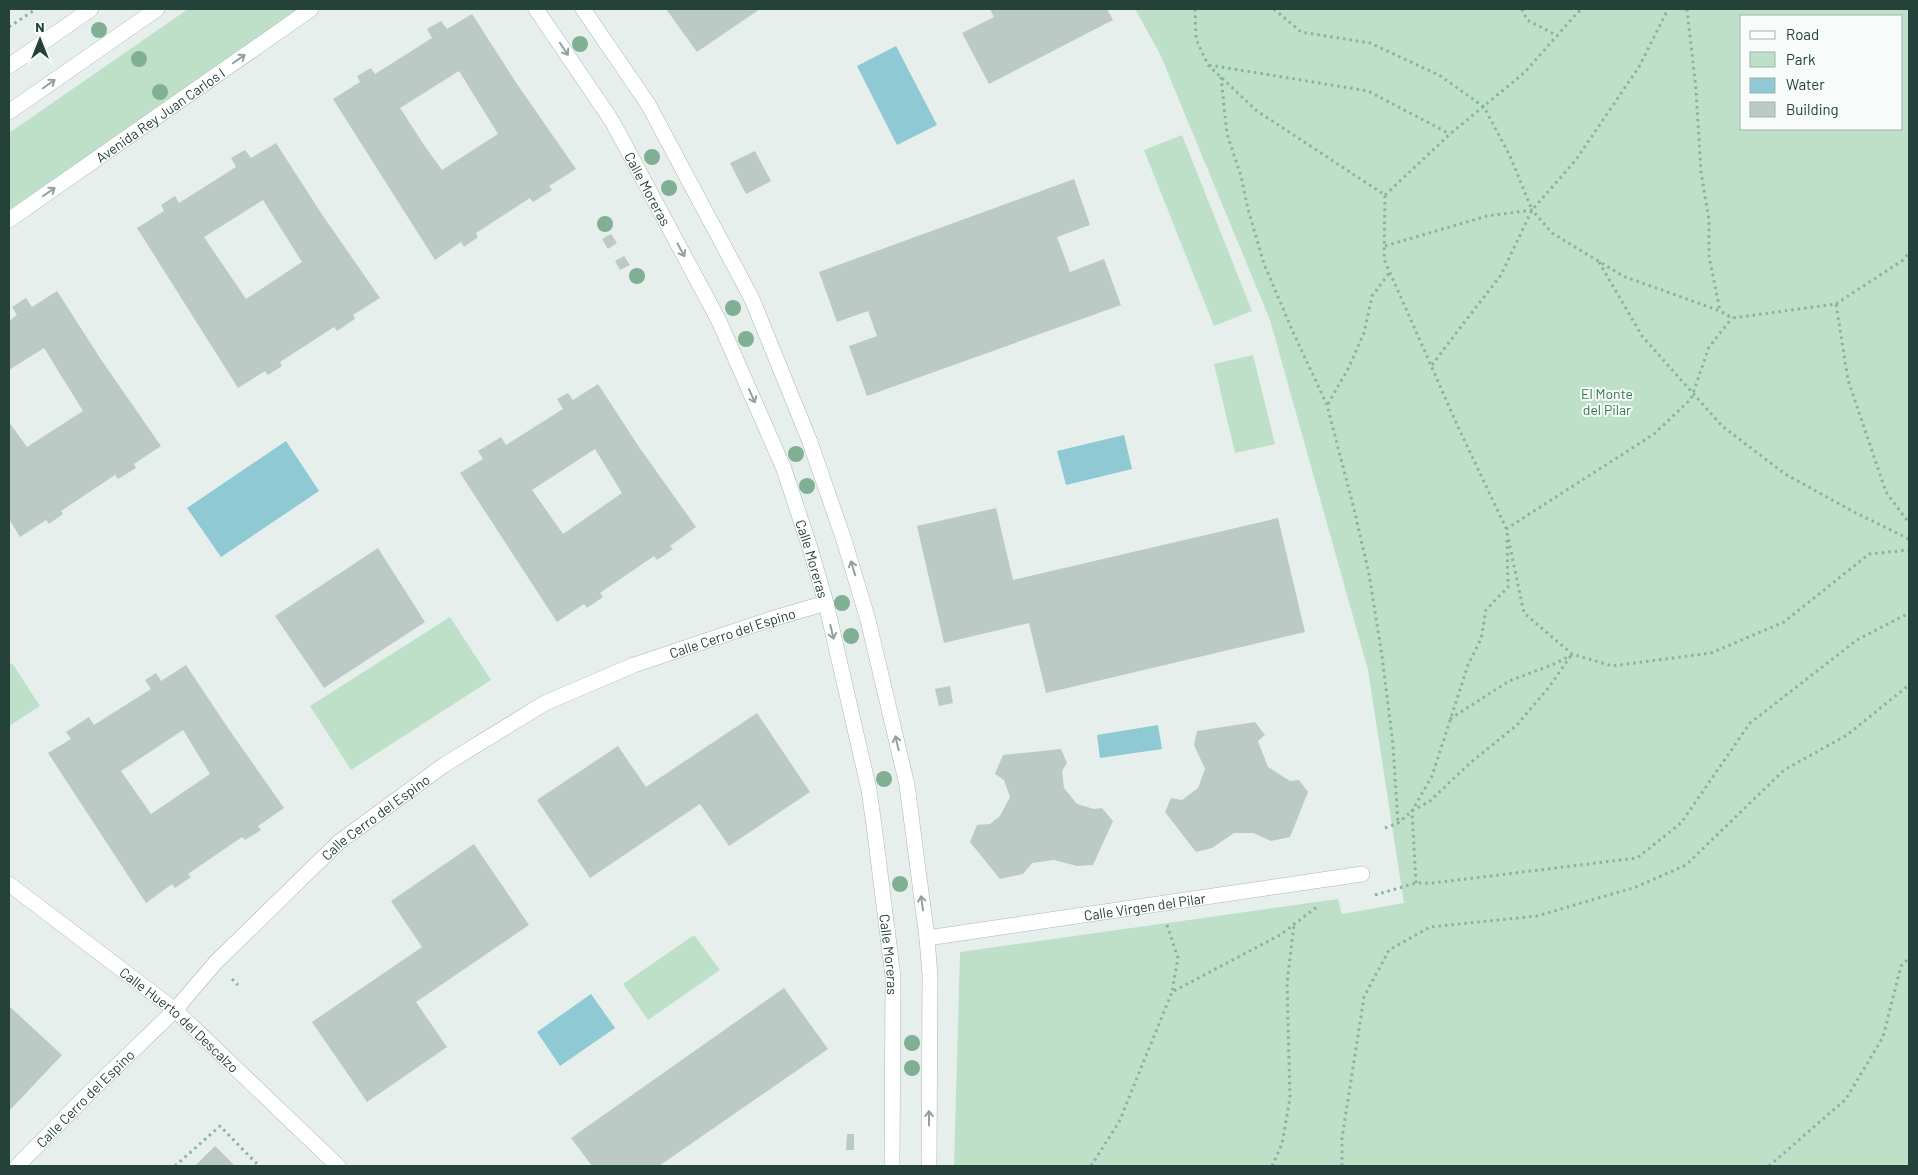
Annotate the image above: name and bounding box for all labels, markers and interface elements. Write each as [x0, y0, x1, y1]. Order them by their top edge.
north arrow [15, 15, 65, 65]
legend [1740, 15, 1903, 130]
text: N [35, 18, 45, 35]
text: Road [1786, 25, 1819, 43]
one-way arrow [559, 42, 569, 56]
text: Park [1786, 50, 1816, 68]
one-way arrow [232, 54, 246, 64]
street label: Avenida Rey Juan Carlos I [92, 64, 228, 166]
text: Water [1786, 75, 1825, 93]
one-way arrow [42, 79, 56, 89]
text: Building [1786, 100, 1839, 118]
street label: Calle Moreras [621, 149, 675, 229]
one-way arrow [42, 187, 56, 197]
one-way arrow [676, 242, 686, 257]
park label: El Monte del Pilar [1581, 385, 1633, 418]
one-way arrow [748, 388, 758, 403]
street label: Calle Moreras [793, 517, 833, 600]
one-way arrow [847, 560, 857, 576]
street label: Calle Cerro del Espino [667, 604, 797, 661]
one-way arrow [828, 624, 837, 640]
one-way arrow [892, 735, 901, 751]
street label: Calle Cerro del Espino [317, 770, 433, 863]
street label: Calle Virgen del Pilar [1083, 889, 1207, 923]
one-way arrow [917, 895, 927, 911]
street label: Calle Moreras [877, 913, 902, 995]
street label: Calle Huerto del Descalzo [117, 963, 243, 1076]
street label: Calle Cerro del Espino [32, 1046, 137, 1151]
one-way arrow [925, 1110, 934, 1126]

